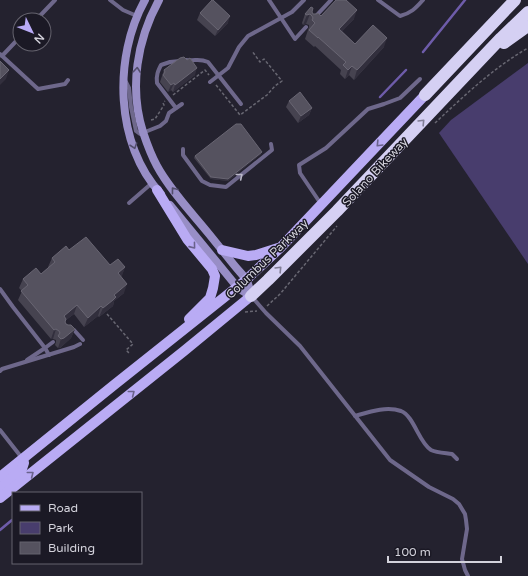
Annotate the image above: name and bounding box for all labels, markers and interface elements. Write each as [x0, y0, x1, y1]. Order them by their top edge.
north arrow [12, 12, 52, 52]
text: N [31, 31, 47, 46]
one-way arrow [132, 67, 141, 73]
one-way arrow [417, 119, 424, 127]
street label: Solano Bikeway [340, 134, 411, 209]
one-way arrow [377, 139, 384, 146]
one-way arrow [129, 143, 138, 150]
one-way arrow [236, 173, 243, 180]
one-way arrow [172, 188, 179, 195]
street label: Columbus Parkway [223, 216, 311, 302]
one-way arrow [189, 242, 196, 249]
one-way arrow [274, 266, 282, 274]
one-way arrow [128, 391, 135, 398]
one-way arrow [26, 471, 33, 478]
legend [12, 492, 142, 564]
text: Road [48, 501, 78, 515]
text: Park [48, 521, 74, 535]
scale bar [388, 538, 501, 564]
text: Building [48, 541, 95, 555]
text: 100 m [394, 545, 431, 559]

